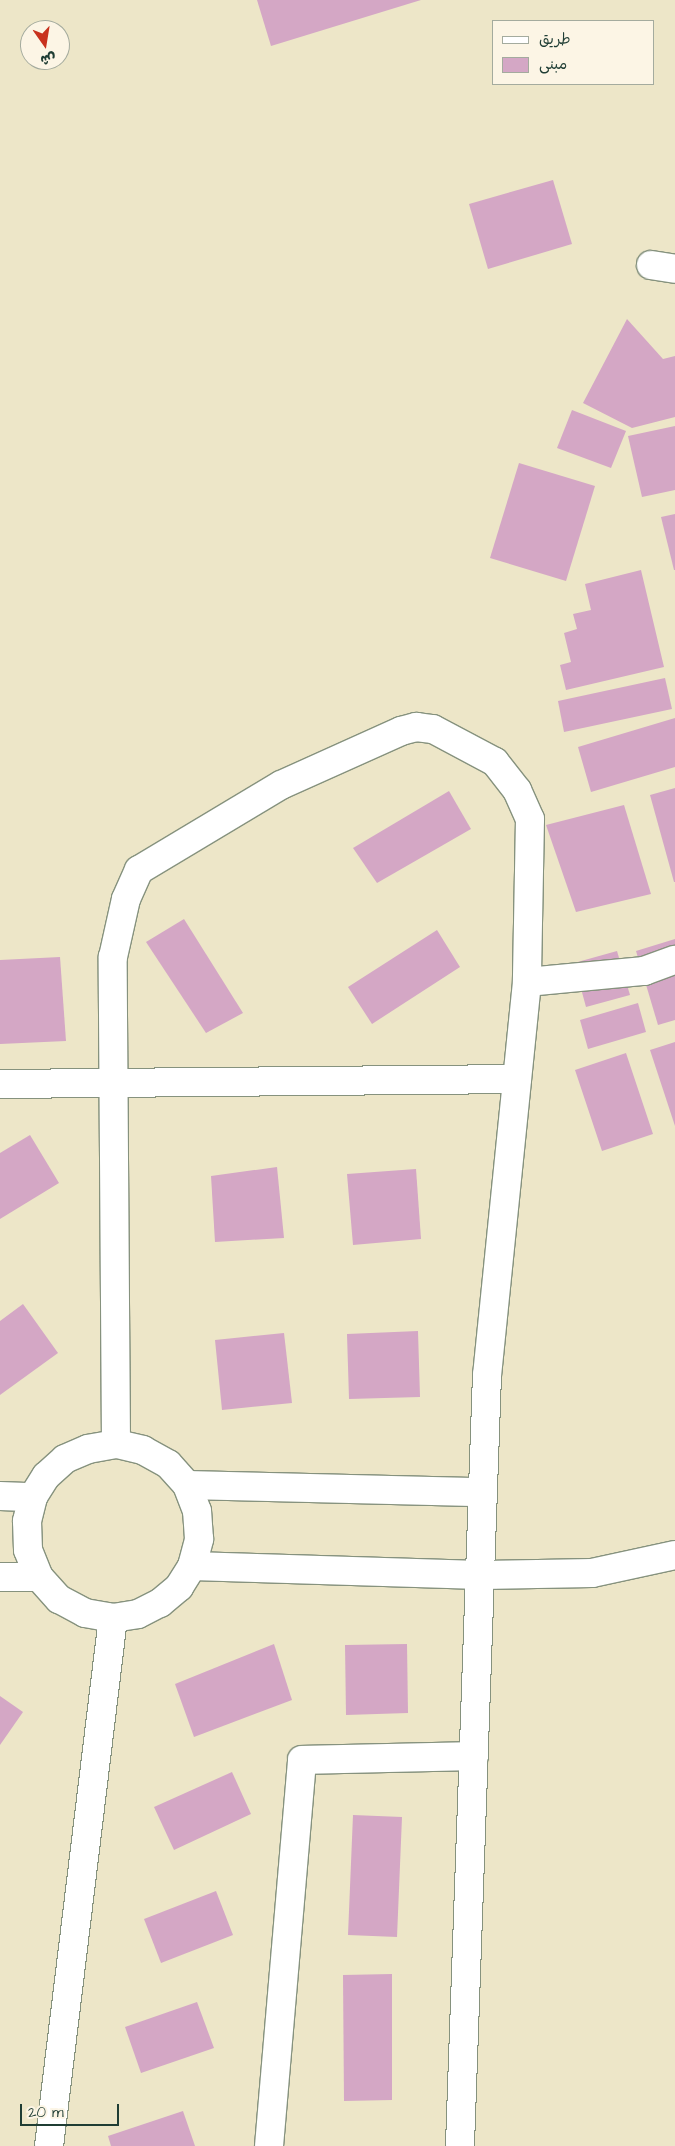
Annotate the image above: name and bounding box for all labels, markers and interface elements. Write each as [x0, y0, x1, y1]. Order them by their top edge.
north arrow [20, 20, 70, 70]
legend [492, 20, 655, 85]
text: طريق [539, 29, 571, 50]
text: ش [38, 47, 58, 70]
text: مبنى [539, 54, 567, 75]
scale bar [22, 2094, 121, 2126]
text: 20 m [28, 2102, 64, 2123]

